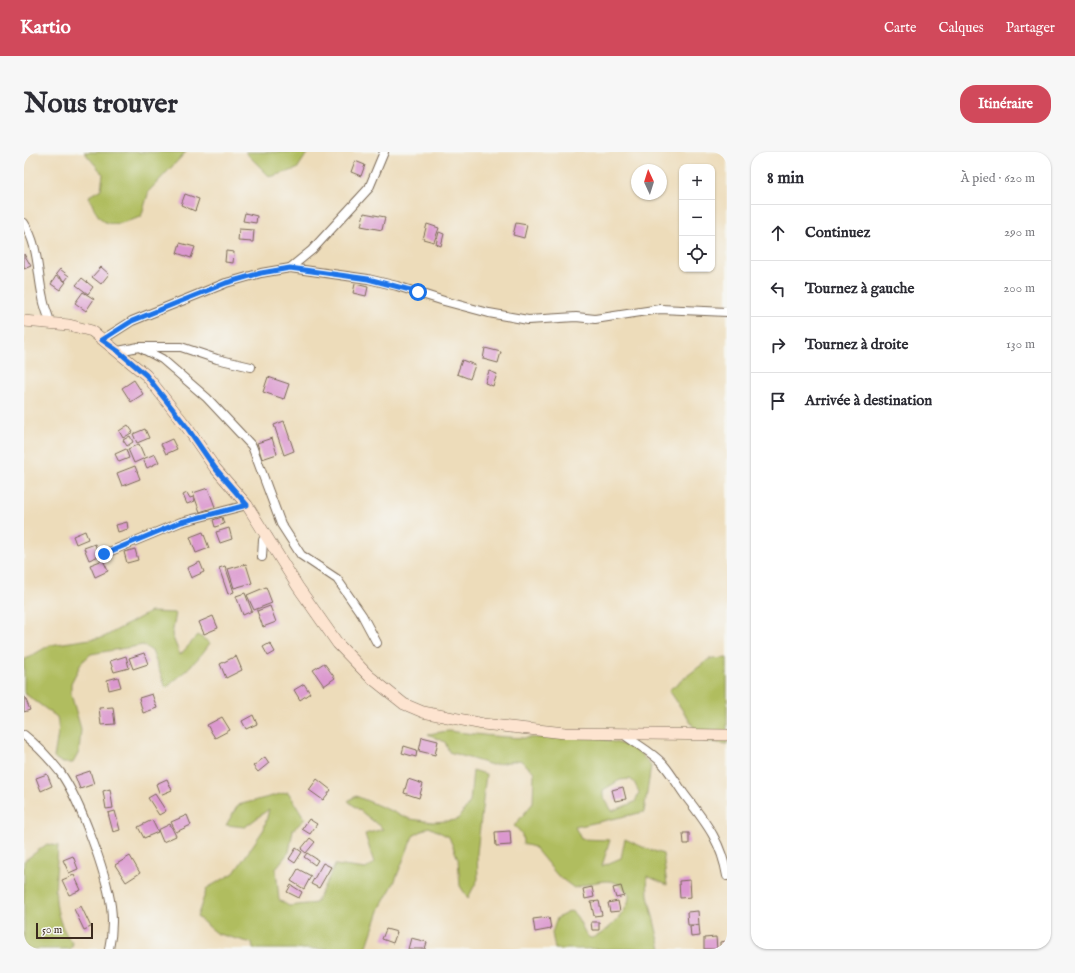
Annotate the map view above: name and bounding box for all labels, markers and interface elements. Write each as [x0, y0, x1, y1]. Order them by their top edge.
text: Kartio [20, 16, 71, 40]
text: Carte [884, 19, 916, 37]
text: Calques [938, 19, 984, 37]
text: Partager [1006, 19, 1055, 37]
button: Itinéraire [960, 85, 1051, 123]
text: Nous trouver [24, 87, 178, 122]
north arrow [631, 164, 667, 200]
map controls [679, 164, 715, 272]
button: + [679, 164, 715, 200]
text: 8 min [767, 168, 804, 189]
text: À pied · 620 m [961, 170, 1035, 187]
button: − [679, 200, 715, 236]
icon: ahead [767, 222, 789, 244]
text: Continuez [805, 223, 870, 242]
text: 290 m [1004, 224, 1035, 241]
button: locate [679, 236, 715, 272]
icon: left [767, 278, 789, 300]
text: Tournez à gauche [805, 279, 914, 298]
text: 200 m [1003, 280, 1035, 297]
route start [409, 283, 427, 301]
icon: right [767, 334, 789, 356]
text: Tournez à droite [805, 335, 908, 354]
text: 130 m [1006, 336, 1035, 353]
icon: arrive [767, 390, 789, 412]
text: Arrivée à destination [805, 391, 932, 410]
route end [95, 545, 113, 563]
scale bar [36, 921, 93, 940]
text: 50 m [42, 923, 62, 937]

